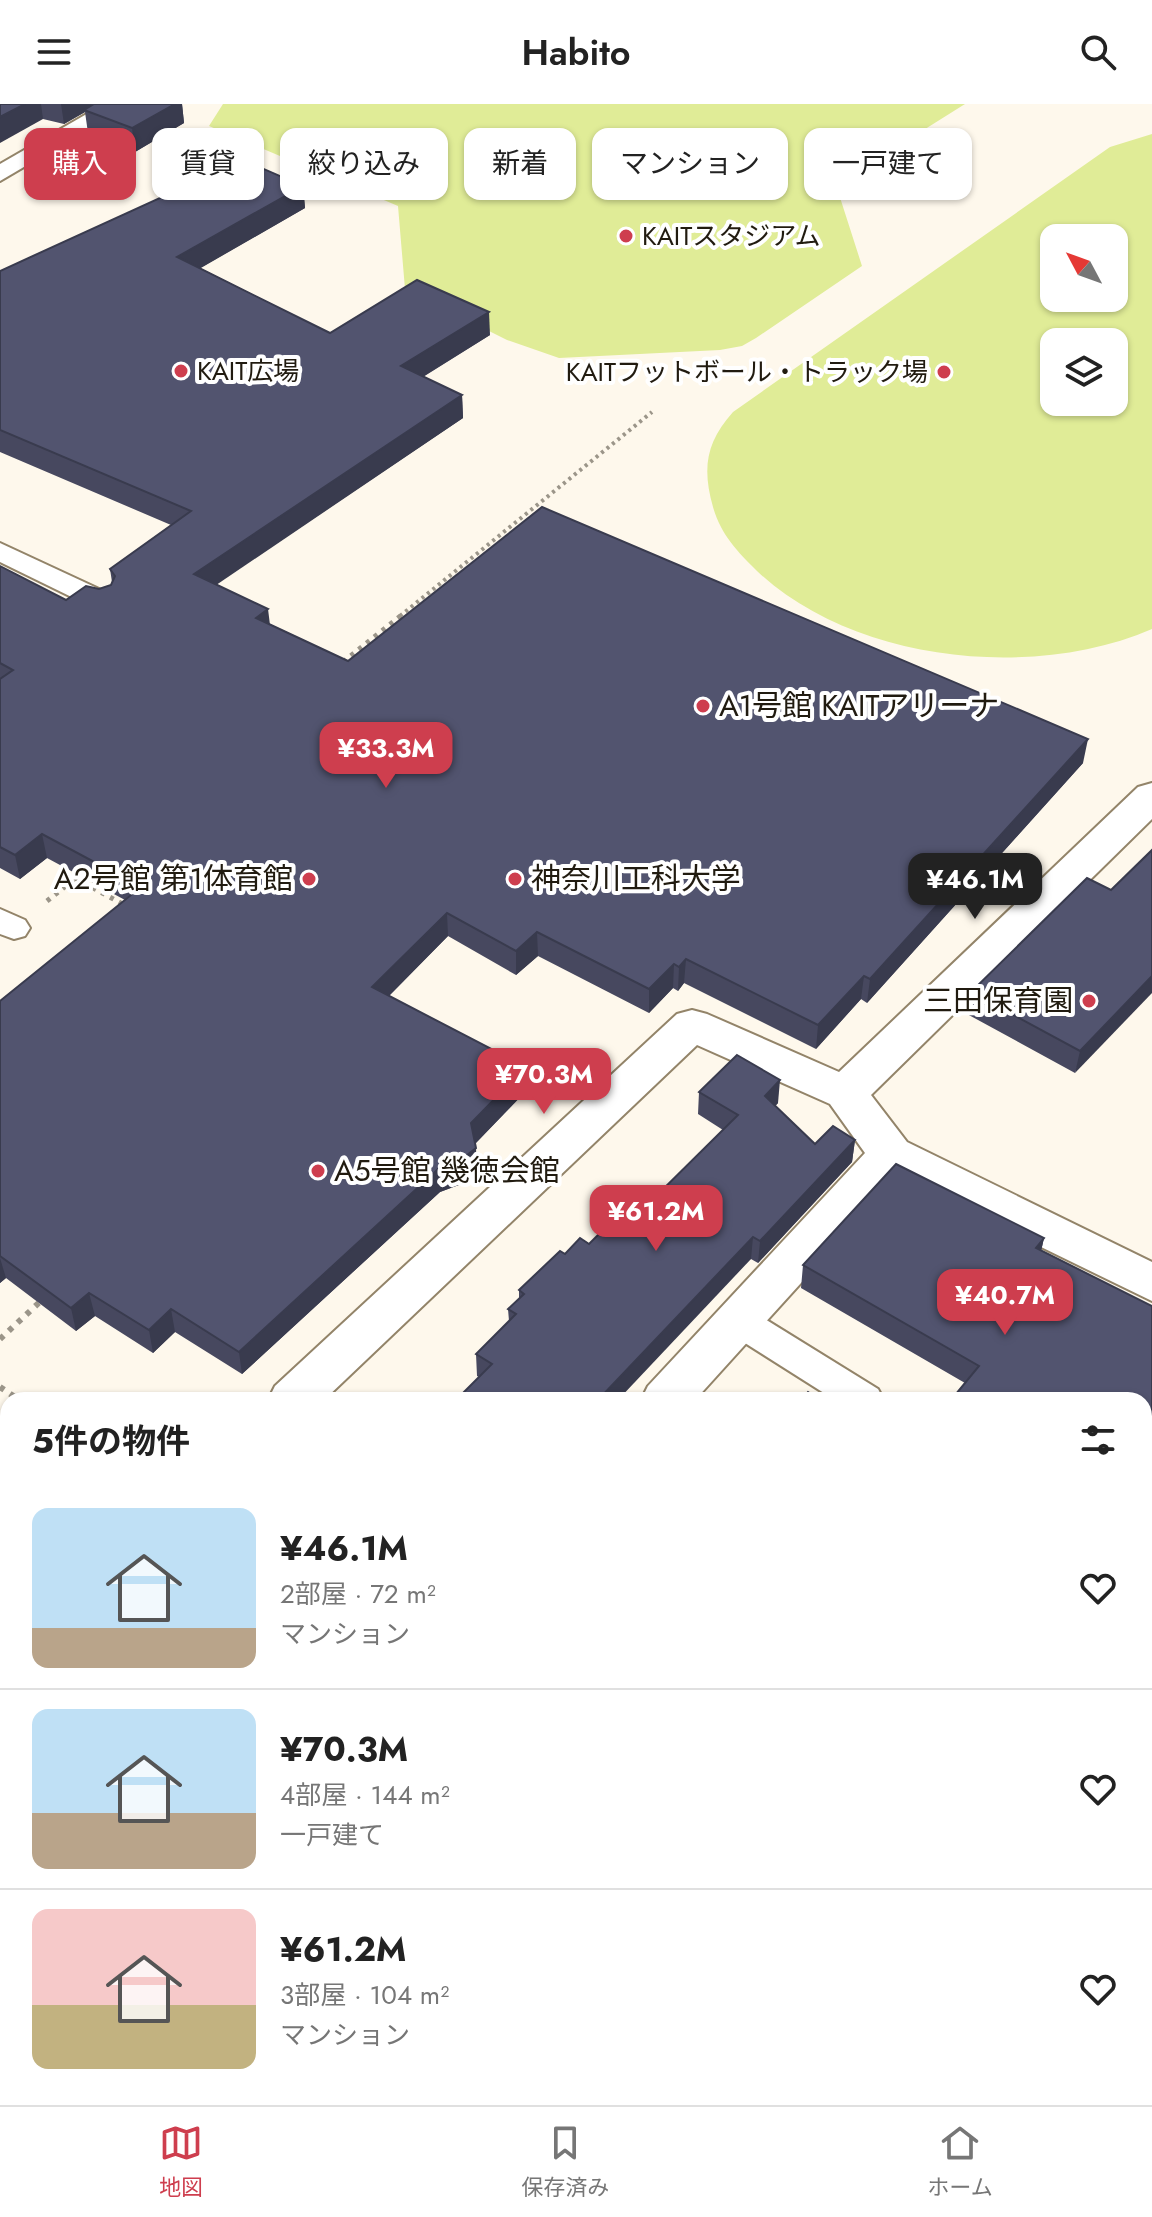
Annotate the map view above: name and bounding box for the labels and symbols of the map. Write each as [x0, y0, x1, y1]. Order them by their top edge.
place label: KAITスタジアム [642, 217, 821, 255]
north arrow [1040, 224, 1128, 312]
marker: KAITスタジアム [617, 227, 635, 245]
place label: KAIT広場 [197, 352, 299, 390]
place label: KAITフットボール・トラック場 [566, 353, 928, 391]
marker: KAIT広場 [172, 362, 190, 380]
marker: KAITフットボール・トラック場 [935, 363, 953, 381]
place label: A1号館 KAITアリーナ [719, 684, 999, 727]
marker: A1号館 KAITアリーナ [694, 697, 712, 715]
pin: ¥33.3M [321, 722, 451, 790]
pin: ¥46.1M [910, 853, 1040, 921]
place label: A2号館 第1体育館 [54, 857, 293, 900]
place label: 神奈川工科大学 [531, 857, 741, 900]
marker: A2号館 第1体育館 [300, 870, 318, 888]
marker: 神奈川工科大学 [506, 870, 524, 888]
place label: 三田保育園 [923, 979, 1073, 1022]
marker: 三田保育園 [1080, 992, 1098, 1010]
pin: ¥70.3M [479, 1048, 609, 1116]
place label: A5号館 幾徳会館 [334, 1149, 560, 1192]
marker: A5号館 幾徳会館 [309, 1162, 327, 1180]
pin: ¥61.2M [591, 1185, 721, 1253]
pin: ¥40.7M [940, 1269, 1070, 1337]

